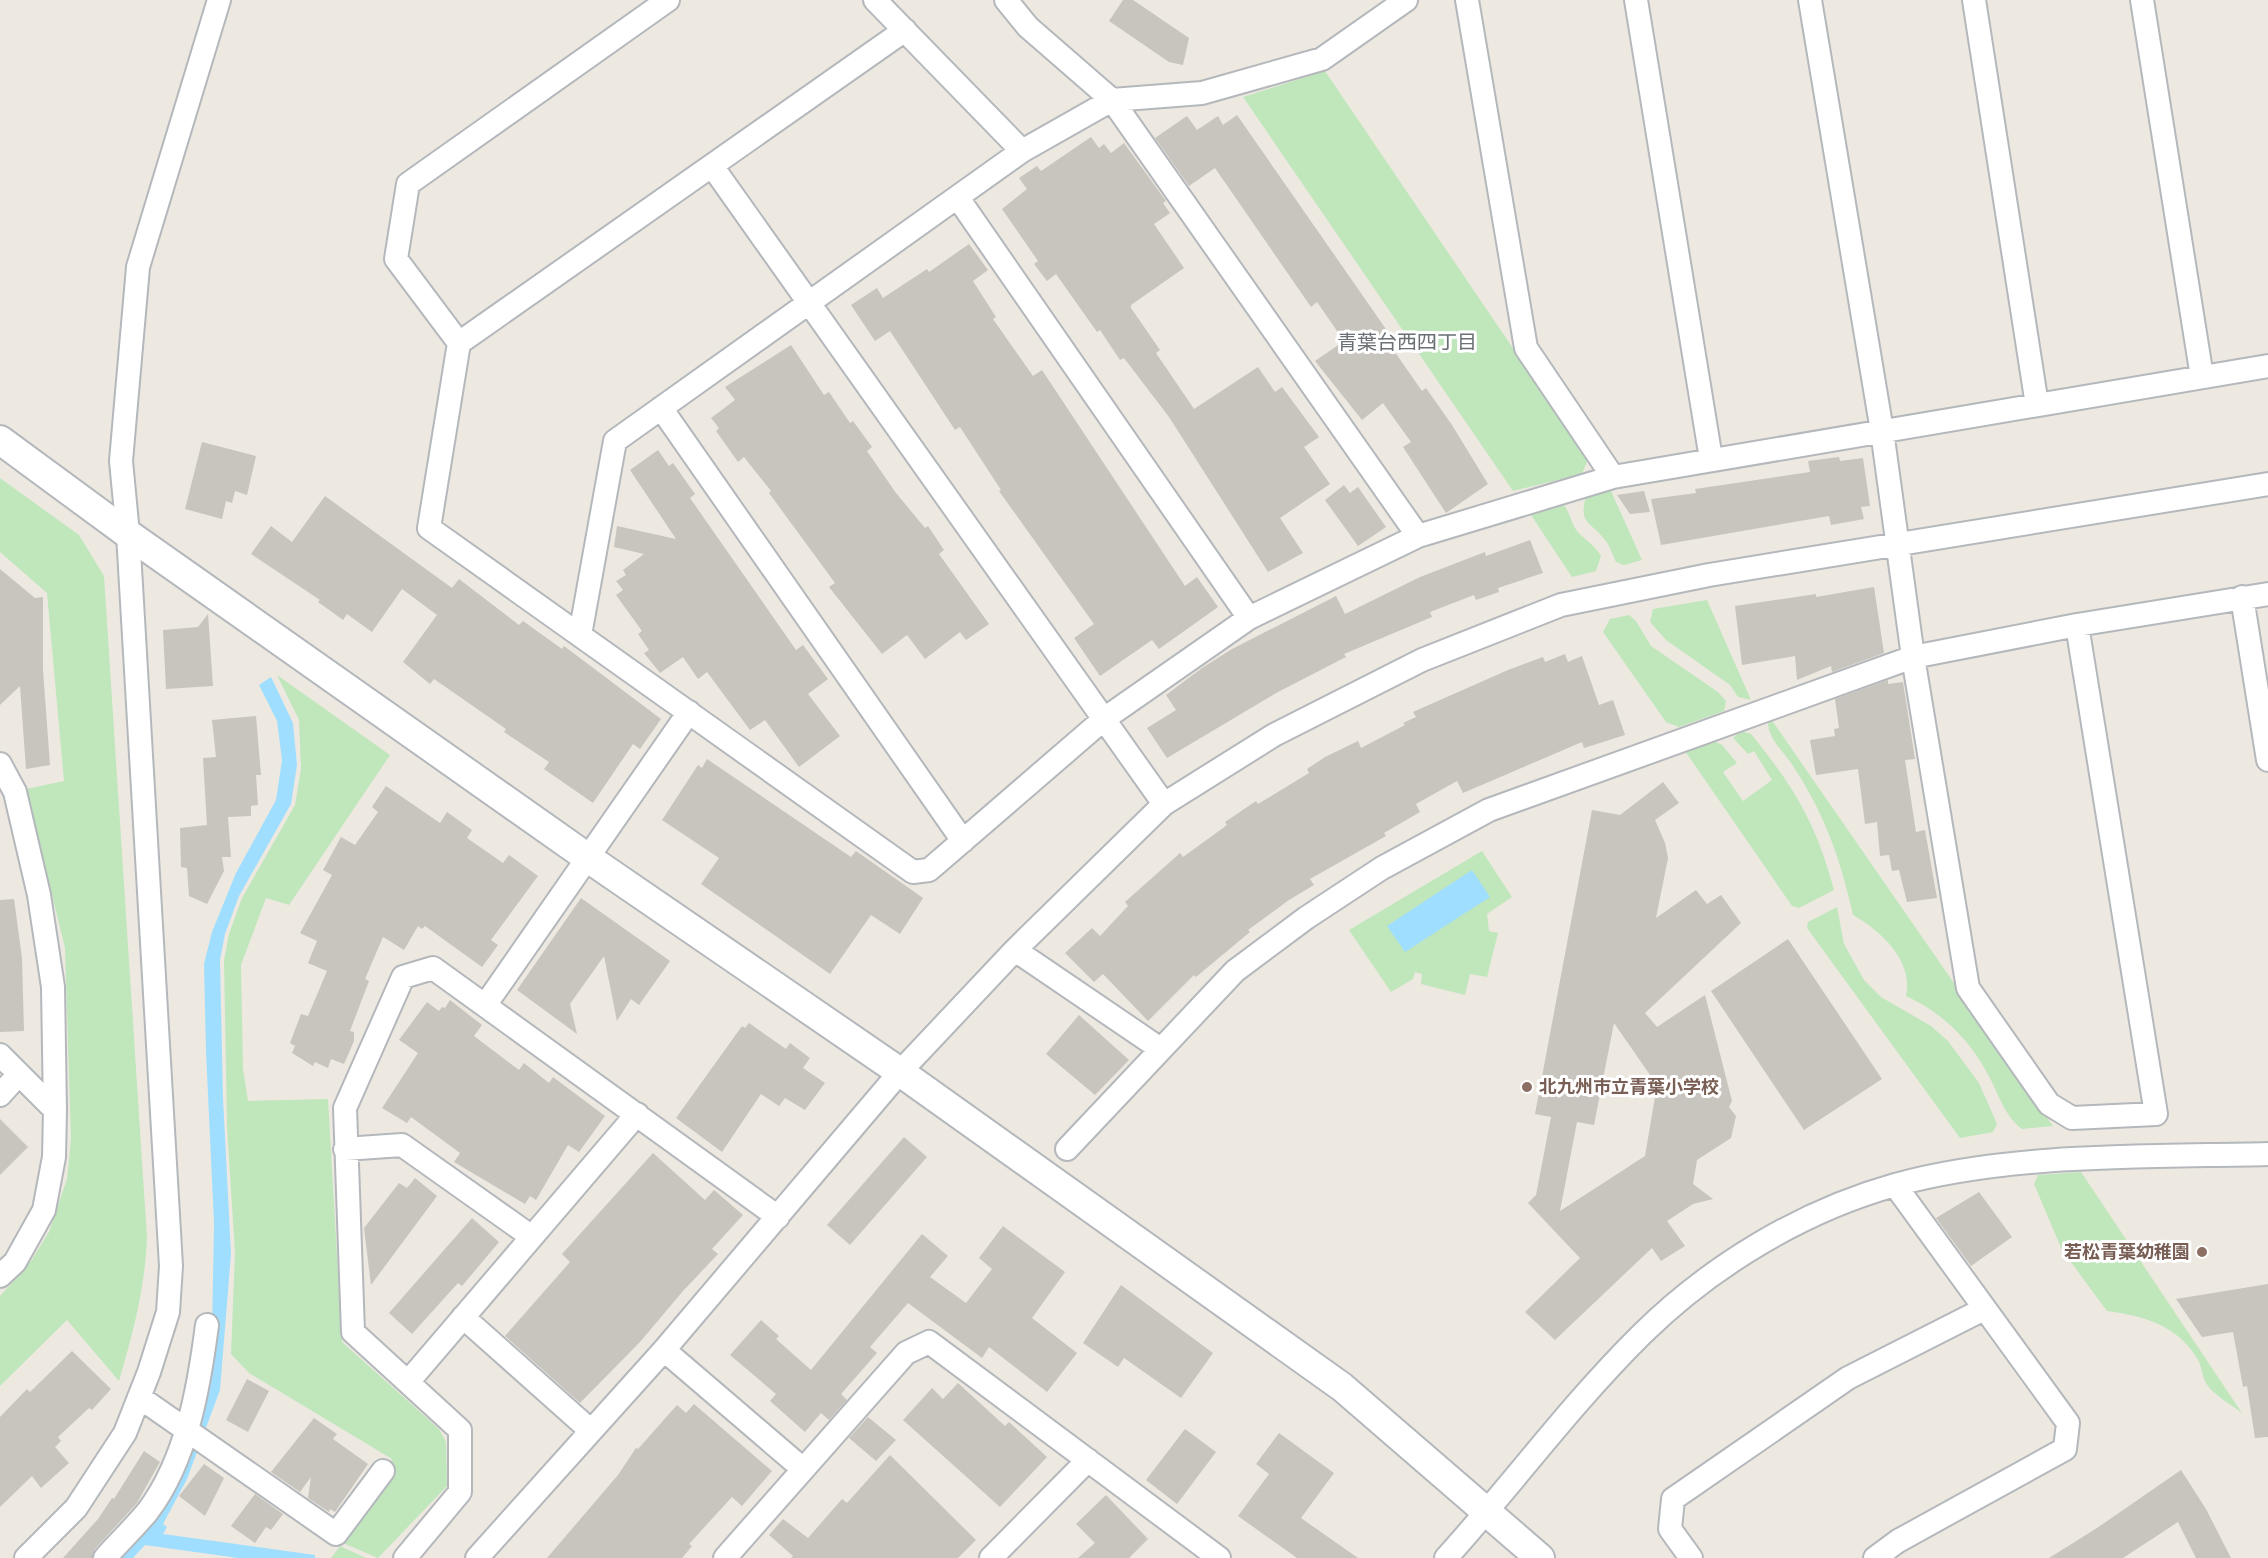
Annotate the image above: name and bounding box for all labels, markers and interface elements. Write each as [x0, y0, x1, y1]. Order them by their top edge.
district label: 青葉台西四丁目 [1337, 330, 1477, 354]
place label: 北九州市立青葉小学校 [1539, 1076, 1719, 1098]
marker: 北九州市立青葉小学校 [1520, 1080, 1534, 1094]
place label: 若松青葉幼稚園 [2064, 1241, 2190, 1263]
marker: 若松青葉幼稚園 [2195, 1245, 2209, 1259]

